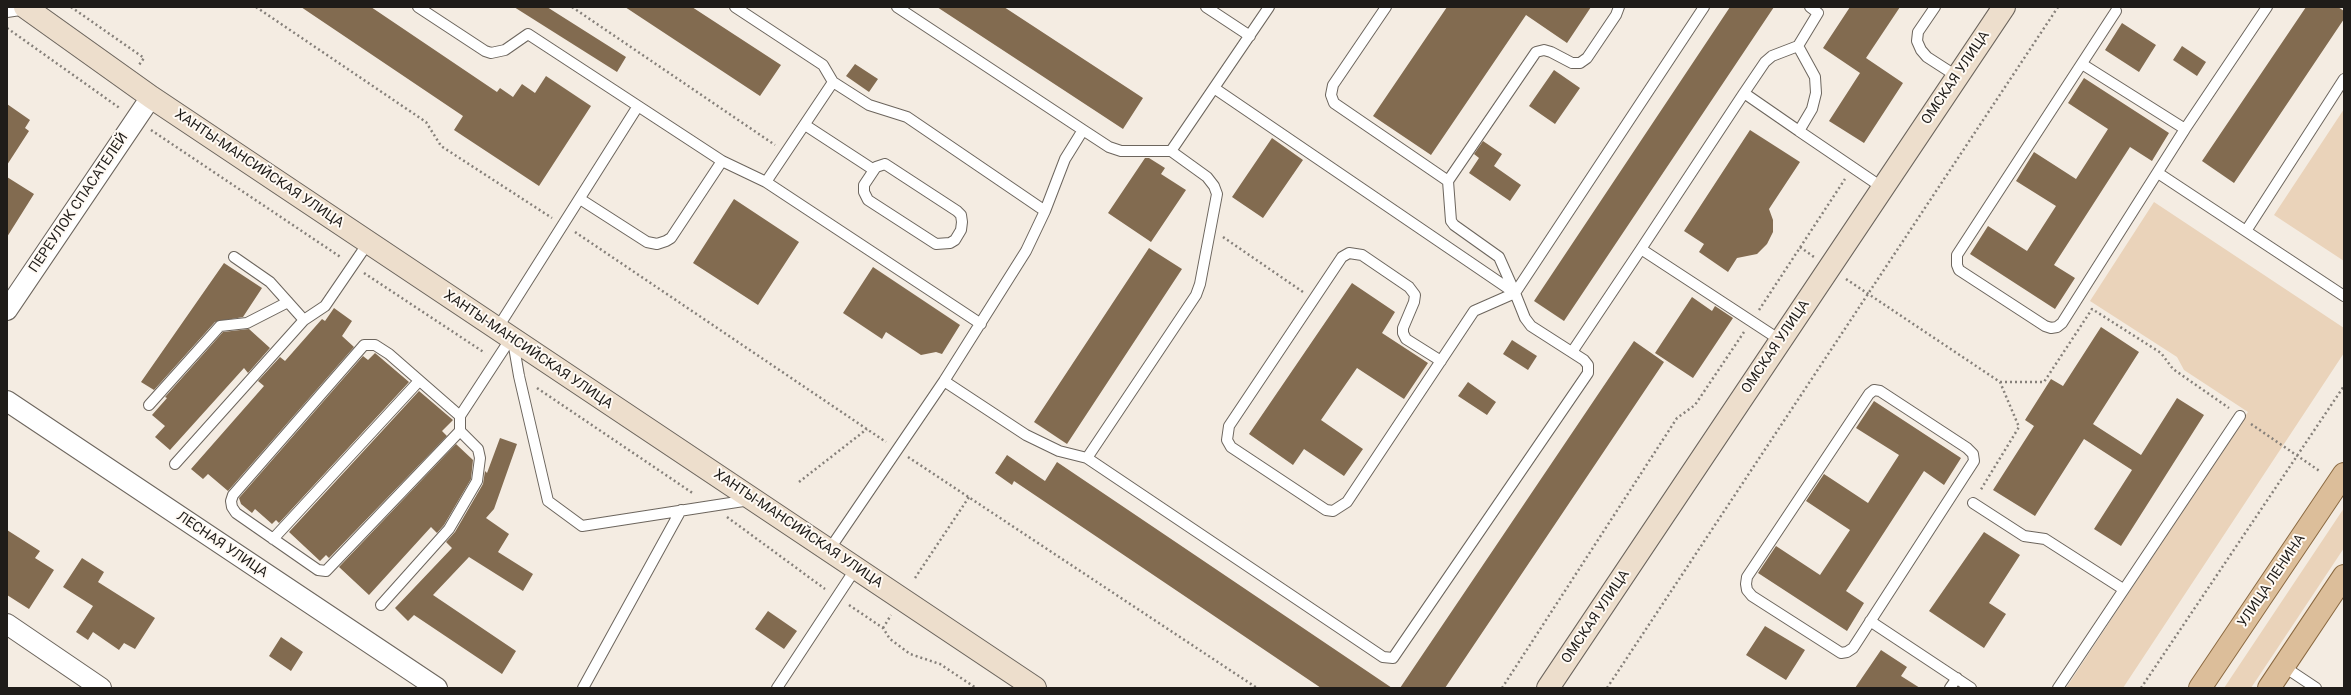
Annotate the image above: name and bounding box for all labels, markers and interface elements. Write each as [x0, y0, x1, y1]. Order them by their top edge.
street label: ОМСКАЯ УЛИЦА [1918, 28, 1994, 128]
street label: ХАНТЫ-МАНСИЙСКАЯ УЛИЦА [171, 106, 347, 232]
street label: ПЕРЕУЛОК СПАСАТЕЛЕЙ [26, 130, 132, 276]
street label: ХАНТЫ-МАНСИЙСКАЯ УЛИЦА [440, 287, 616, 413]
street label: ОМСКАЯ УЛИЦА [1738, 297, 1814, 397]
street label: ХАНТЫ-МАНСИЙСКАЯ УЛИЦА [710, 466, 886, 592]
street label: ЛЕСНАЯ УЛИЦА [173, 508, 271, 582]
street label: УЛИЦА ЛЕНИНА [2235, 531, 2309, 631]
street label: ОМСКАЯ УЛИЦА [1558, 567, 1634, 667]

